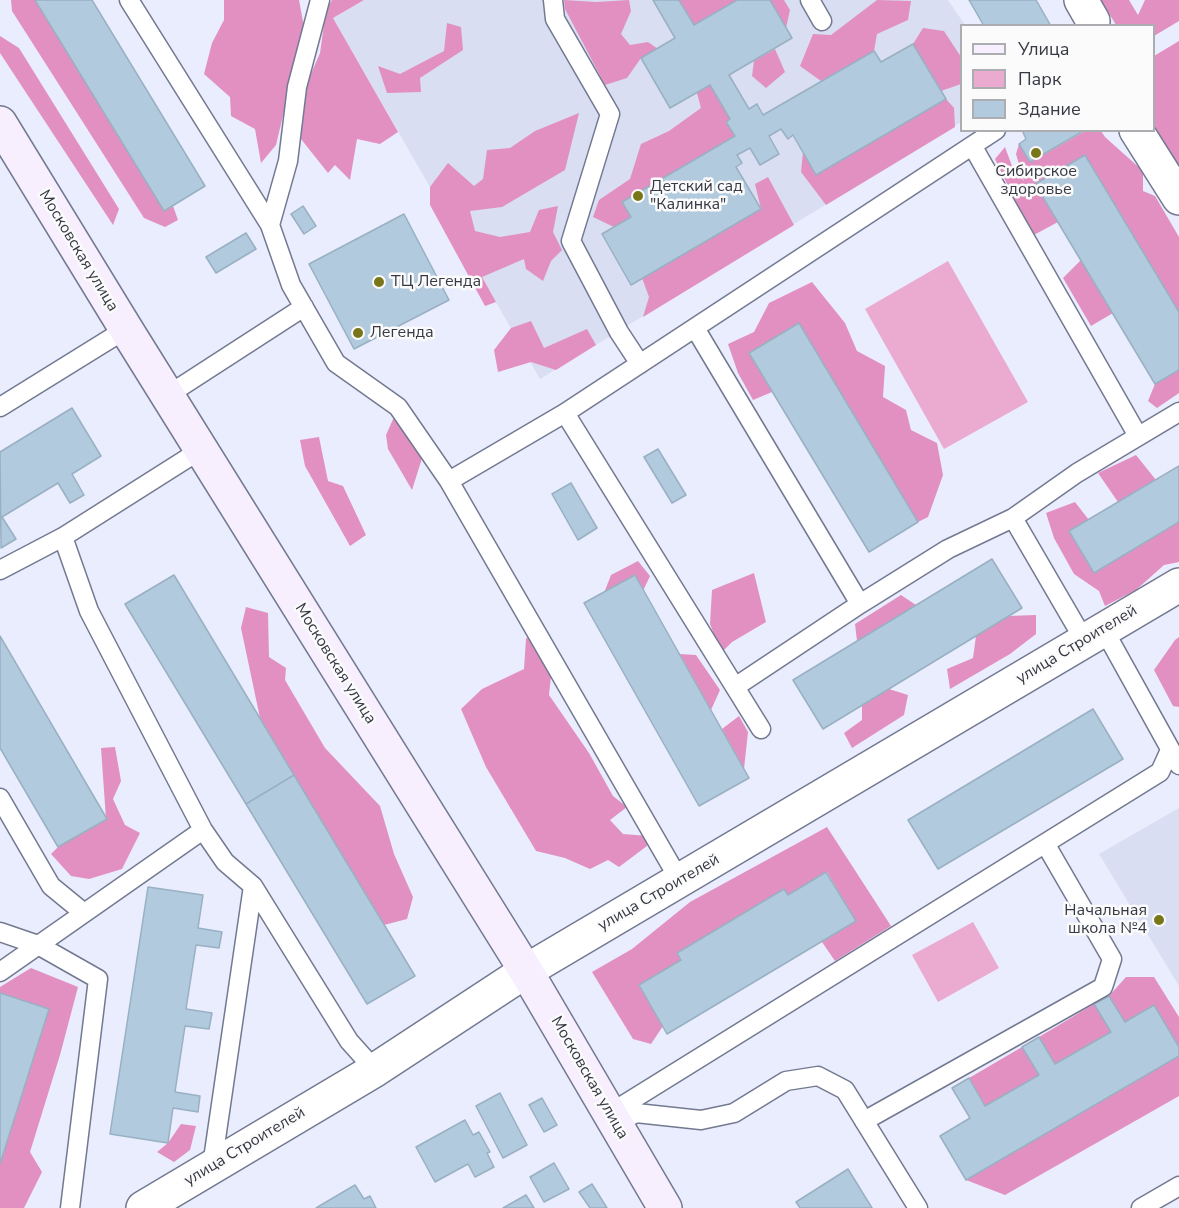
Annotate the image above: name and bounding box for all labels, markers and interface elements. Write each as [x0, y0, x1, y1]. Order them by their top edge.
legend [960, 24, 1155, 132]
text: Улица [1018, 37, 1069, 61]
text: Парк [1018, 67, 1061, 91]
text: Здание [1018, 97, 1081, 121]
marker: Сибирское здоровье [1029, 146, 1043, 160]
place label: Сибирское здоровье [995, 162, 1077, 200]
place label: Детский сад "Калинка" [650, 177, 743, 215]
street label: Московская улица [34, 187, 122, 315]
marker: Детский сад "Калинка" [631, 189, 645, 203]
place label: ТЦ Легенда [391, 272, 481, 292]
marker: ТЦ Легенда [372, 275, 386, 289]
place label: Легенда [370, 323, 434, 343]
marker: Легенда [351, 326, 365, 340]
street label: Московская улица [290, 600, 380, 728]
street label: улица Строителей [1013, 601, 1141, 689]
street label: улица Строителей [595, 850, 723, 936]
place label: Начальная школа №4 [1064, 901, 1147, 939]
marker: Начальная школа №4 [1152, 913, 1166, 927]
street label: Московская улица [546, 1013, 632, 1143]
street label: улица Строителей [181, 1103, 309, 1191]

